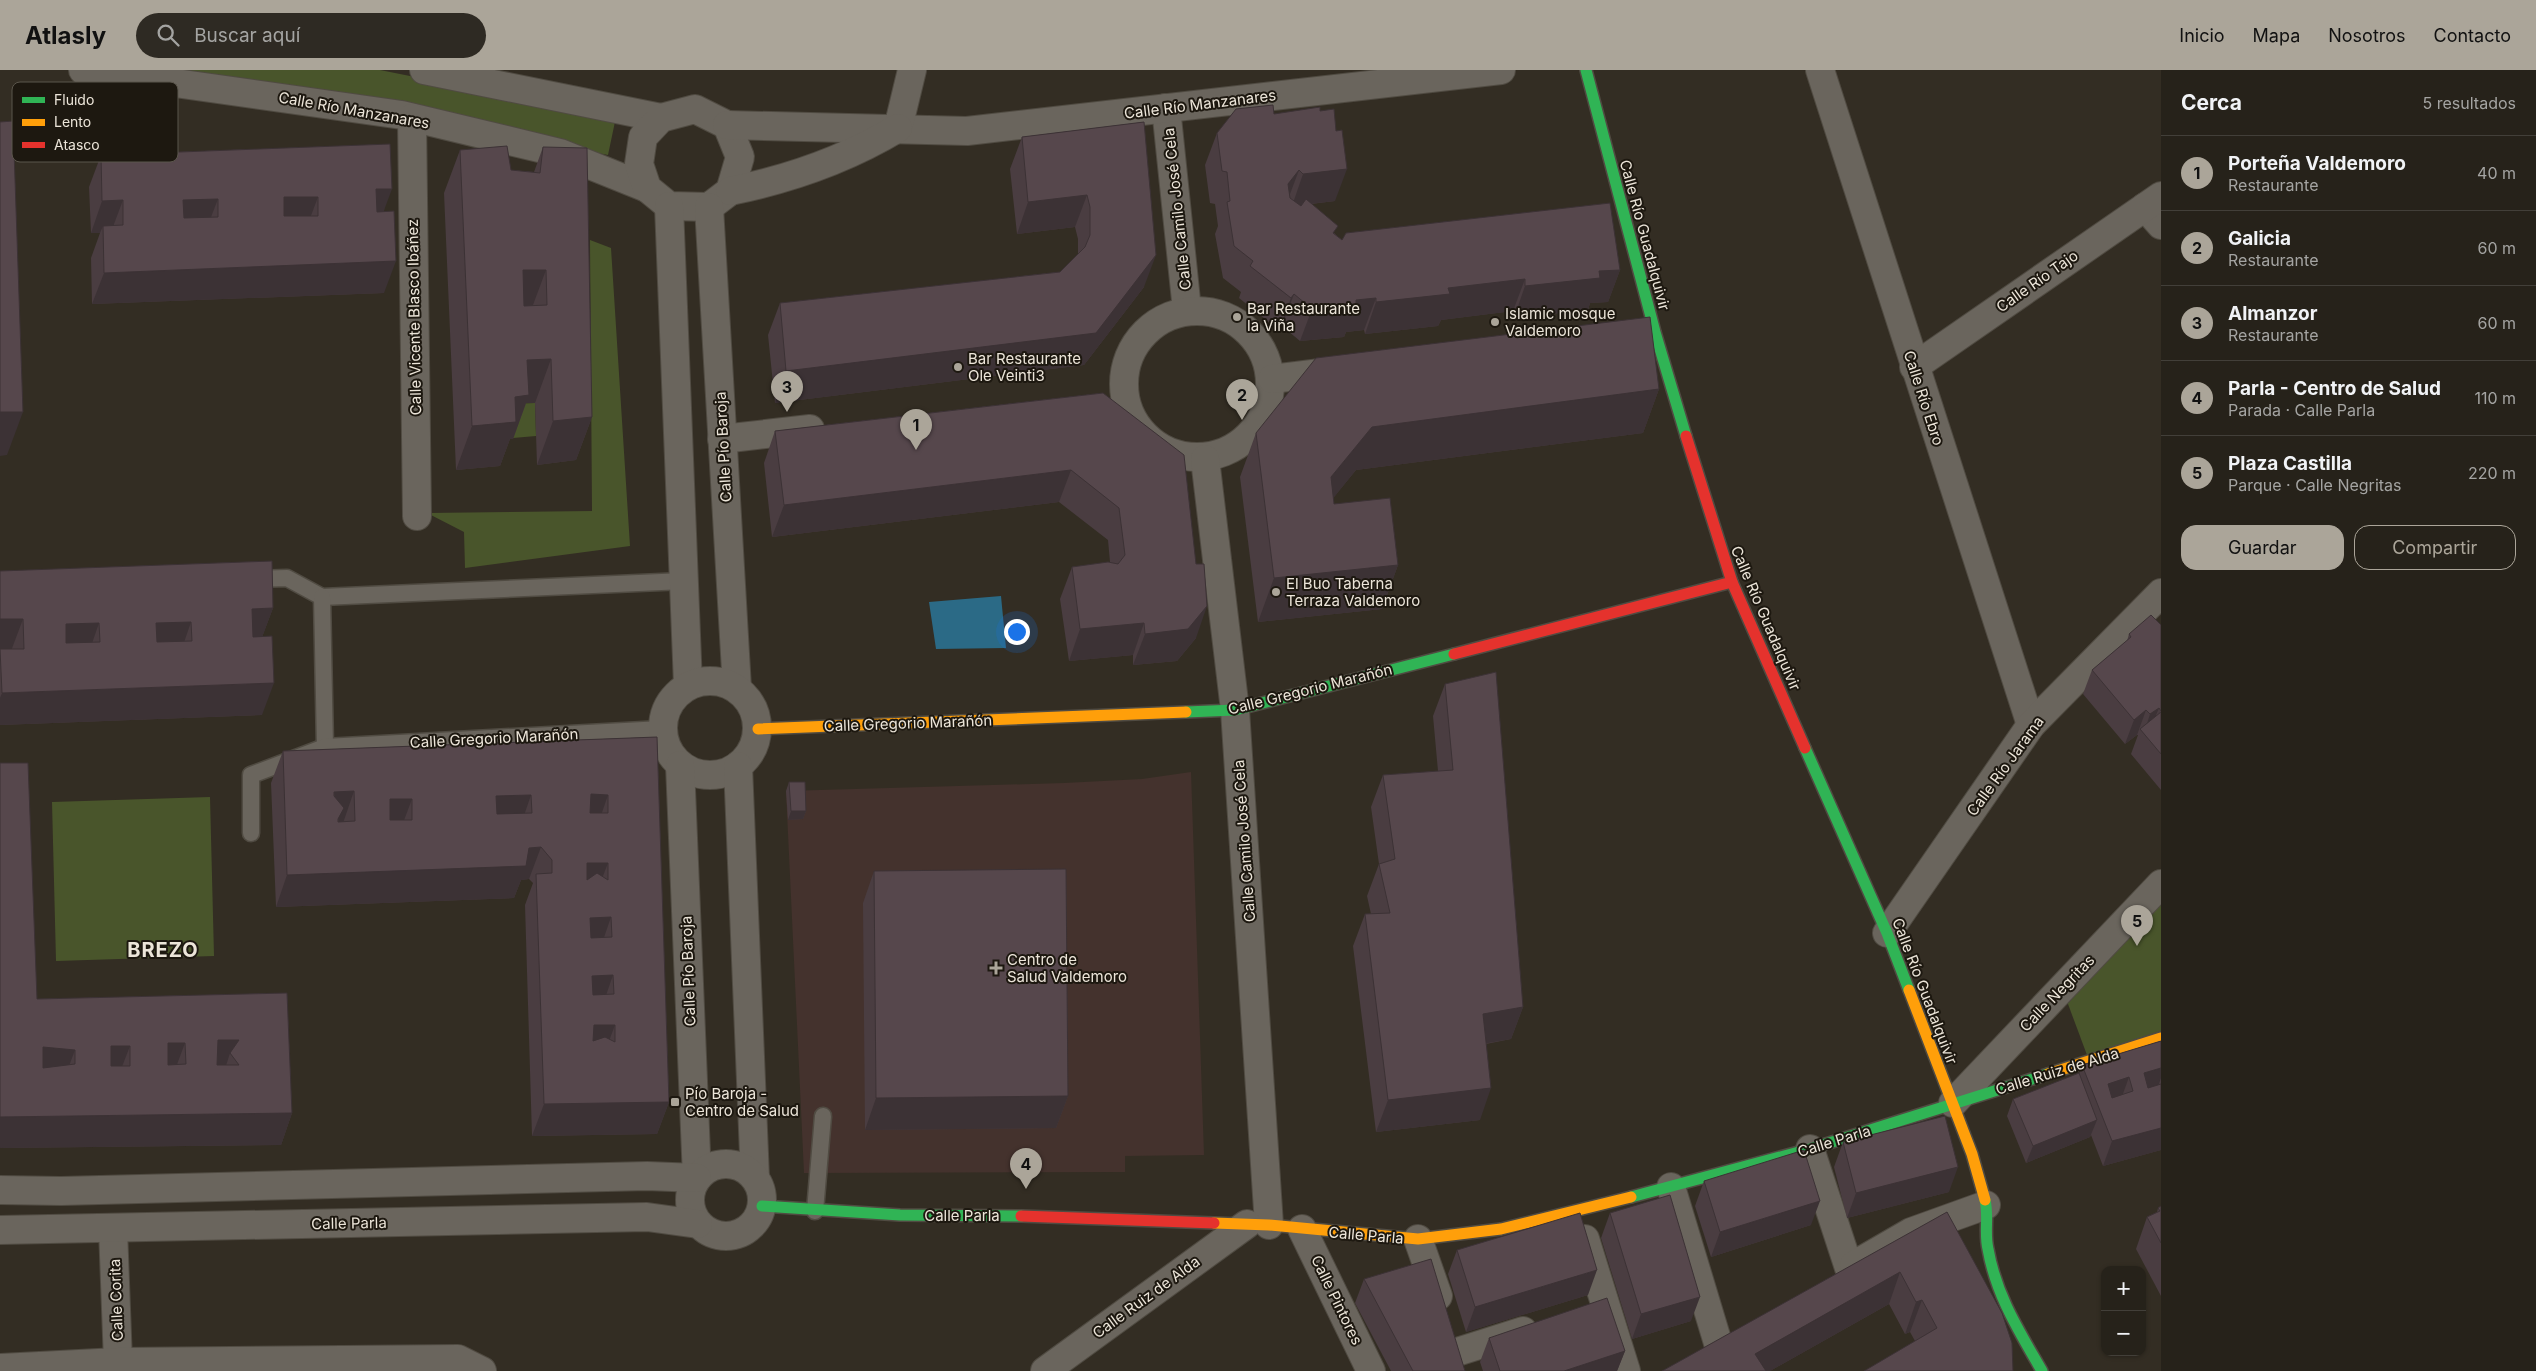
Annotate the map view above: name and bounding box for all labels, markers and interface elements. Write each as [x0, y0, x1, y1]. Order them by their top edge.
search box [136, 13, 486, 58]
text: Atlasly [25, 21, 106, 50]
icon: search [154, 21, 182, 49]
text: Buscar aquí [194, 24, 300, 47]
text: Inicio [2179, 25, 2225, 46]
text: Mapa [2253, 25, 2300, 46]
text: Nosotros [2328, 25, 2406, 46]
text: Contacto [2434, 25, 2511, 46]
legend [12, 82, 178, 162]
street label: Calle Río Manzanares [1123, 85, 1277, 123]
street label: Calle Río Manzanares [277, 87, 431, 133]
text: Cerca [2181, 90, 2242, 115]
text: Fluido [54, 91, 94, 108]
text: 5 resultados [2423, 93, 2516, 113]
text: Lento [54, 113, 91, 130]
street label: Calle Camilo José Cela [1159, 127, 1195, 291]
text: Atasco [54, 136, 100, 153]
text: Porteña Valdemoro [2228, 152, 2406, 175]
street label: Calle Río Guadalquivir [1616, 158, 1674, 313]
text: 1 [2194, 163, 2200, 183]
text: 40 m [2477, 163, 2516, 183]
text: Restaurante [2228, 175, 2318, 195]
street label: Calle Vicente Blasco Ibáñez [403, 219, 425, 415]
text: Galicia [2228, 227, 2291, 250]
text: 2 [2192, 238, 2202, 258]
text: 60 m [2477, 238, 2516, 258]
street label: Calle Río Tajo [1992, 246, 2082, 316]
text: Restaurante [2228, 250, 2318, 270]
place label: Bar Restaurante la Viña [1247, 299, 1360, 335]
text: Almanzor [2228, 302, 2317, 325]
place label: Islamic mosque Valdemoro [1505, 304, 1615, 340]
marker: Bar Restaurante la Viña [1231, 311, 1243, 323]
text: 3 [2192, 313, 2202, 333]
text: 60 m [2477, 313, 2516, 333]
marker: Islamic mosque Valdemoro [1489, 316, 1501, 328]
text: Restaurante [2228, 325, 2318, 345]
street label: Calle Río Ebro [1900, 348, 1948, 448]
place label: Bar Restaurante Ole Veinti3 [968, 349, 1081, 385]
marker: Bar Restaurante Ole Veinti3 [952, 361, 964, 373]
pin: 3 [771, 371, 803, 412]
text: Parla - Centro de Salud [2228, 377, 2441, 400]
pin: 2 [1226, 379, 1258, 420]
text: 4 [2192, 388, 2202, 408]
text: 110 m [2474, 388, 2516, 408]
street label: Calle Pío Baroja [711, 391, 735, 503]
text: Parada · Calle Parla [2228, 400, 2375, 420]
pin: 1 [900, 409, 932, 450]
text: Plaza Castilla [2228, 452, 2352, 475]
text: 5 [2192, 463, 2202, 483]
text: 220 m [2468, 463, 2516, 483]
text: Parque · Calle Negritas [2228, 475, 2402, 495]
button: Guardar [2181, 525, 2344, 570]
button: Compartir [2354, 525, 2516, 570]
street label: Calle Río Guadalquivir [1727, 543, 1805, 693]
place label: El Buo Taberna Terraza Valdemoro [1286, 574, 1420, 610]
marker: El Buo Taberna Terraza Valdemoro [1270, 586, 1282, 598]
your location [1004, 619, 1030, 645]
street label: Calle Gregorio Marañón [1226, 659, 1394, 719]
street label: Calle Gregorio Marañón [823, 711, 993, 735]
street label: Calle Río Jarama [1962, 712, 2048, 820]
street label: Calle Gregorio Marañón [409, 724, 579, 752]
street label: Calle Camilo José Cela [1229, 759, 1259, 923]
pin: 5 [2121, 905, 2153, 946]
street label: Calle Pío Baroja [677, 915, 699, 1027]
street label: Calle Río Guadalquivir [1888, 915, 1962, 1067]
district label: BREZO [127, 938, 199, 962]
place label: Centro de Salud Valdemoro [1007, 950, 1127, 986]
street label: Calle Negritas [2016, 950, 2099, 1035]
marker: Centro de Salud Valdemoro [989, 961, 1003, 975]
street label: Calle Ruiz de Alda [1993, 1043, 2121, 1099]
place label: Pío Baroja - Centro de Salud [685, 1084, 799, 1120]
marker: Pío Baroja - Centro de Salud [669, 1096, 681, 1108]
street label: Calle Parla [1795, 1121, 1873, 1161]
pin: 4 [1010, 1148, 1042, 1189]
street label: Calle Parla [924, 1206, 1000, 1225]
street label: Calle Parla [311, 1213, 387, 1233]
street label: Calle Parla [1328, 1222, 1404, 1248]
street label: Calle Ruiz de Alda [1089, 1252, 1203, 1342]
street label: Calle Pintores [1307, 1252, 1367, 1348]
street label: Calle Corita [105, 1258, 127, 1342]
map controls [2101, 1266, 2146, 1356]
button: + [2101, 1266, 2146, 1311]
button: − [2101, 1311, 2146, 1356]

